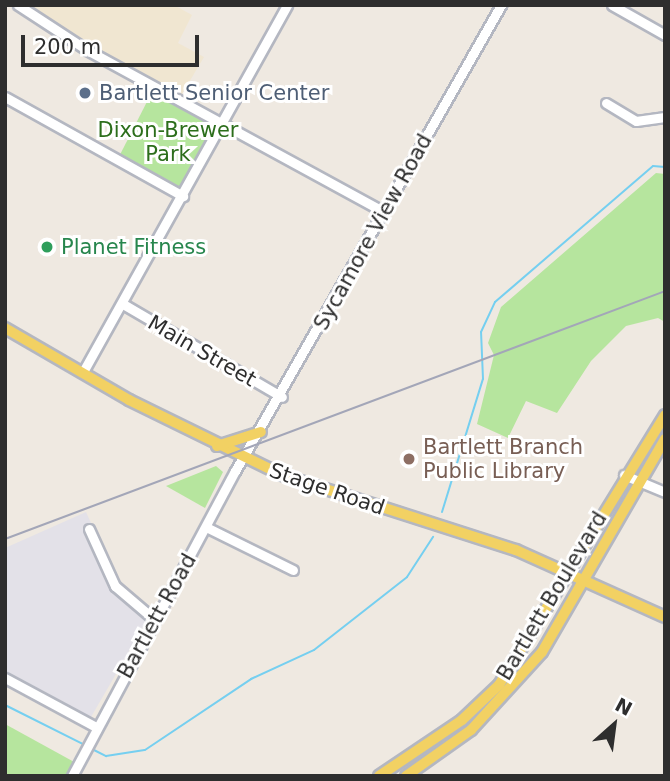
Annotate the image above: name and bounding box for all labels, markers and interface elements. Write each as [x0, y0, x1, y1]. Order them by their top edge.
scale bar [24, 21, 203, 65]
text: 200 m [34, 35, 101, 59]
place label: Bartlett Senior Center [99, 80, 329, 106]
marker: Bartlett Senior Center [77, 85, 93, 101]
park label: Dixon-Brewer Park [97, 117, 239, 167]
street label: Sycamore View Road [309, 129, 437, 335]
place label: Planet Fitness [61, 234, 206, 260]
marker: Planet Fitness [39, 239, 55, 255]
street label: Main Street [143, 310, 261, 392]
place label: Bartlett Branch Public Library [423, 434, 583, 484]
marker: Bartlett Branch Public Library [401, 451, 417, 467]
street label: Stage Road [266, 458, 388, 520]
street label: Bartlett Boulevard [492, 507, 612, 685]
street label: Bartlett Road [112, 549, 202, 683]
north arrow [579, 690, 649, 760]
text: N [612, 693, 636, 720]

